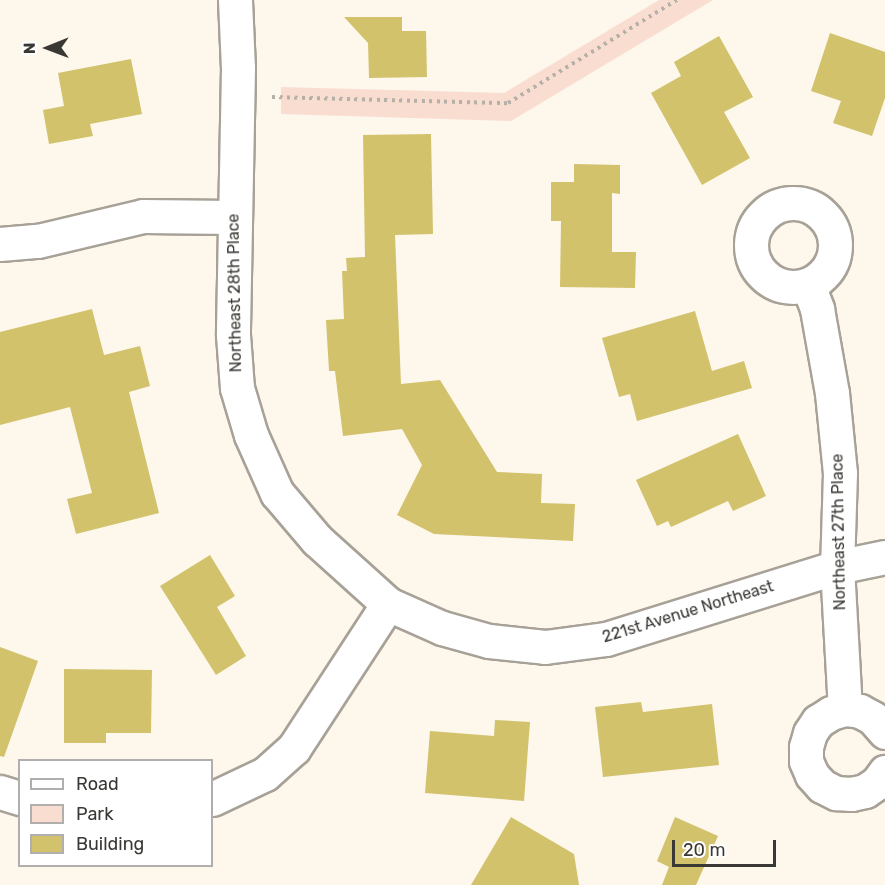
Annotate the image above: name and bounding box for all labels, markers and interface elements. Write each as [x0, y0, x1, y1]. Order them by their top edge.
north arrow [18, 18, 78, 78]
text: N [20, 42, 39, 54]
street label: Northeast 28th Place [224, 213, 246, 373]
street label: Northeast 27th Place [828, 453, 850, 611]
street label: 221st Avenue Northeast [600, 577, 776, 647]
legend [18, 759, 213, 867]
text: Road [76, 773, 119, 795]
text: Park [76, 803, 113, 825]
scale bar [675, 828, 778, 866]
text: Building [76, 833, 144, 855]
text: 20 m [683, 839, 725, 861]

